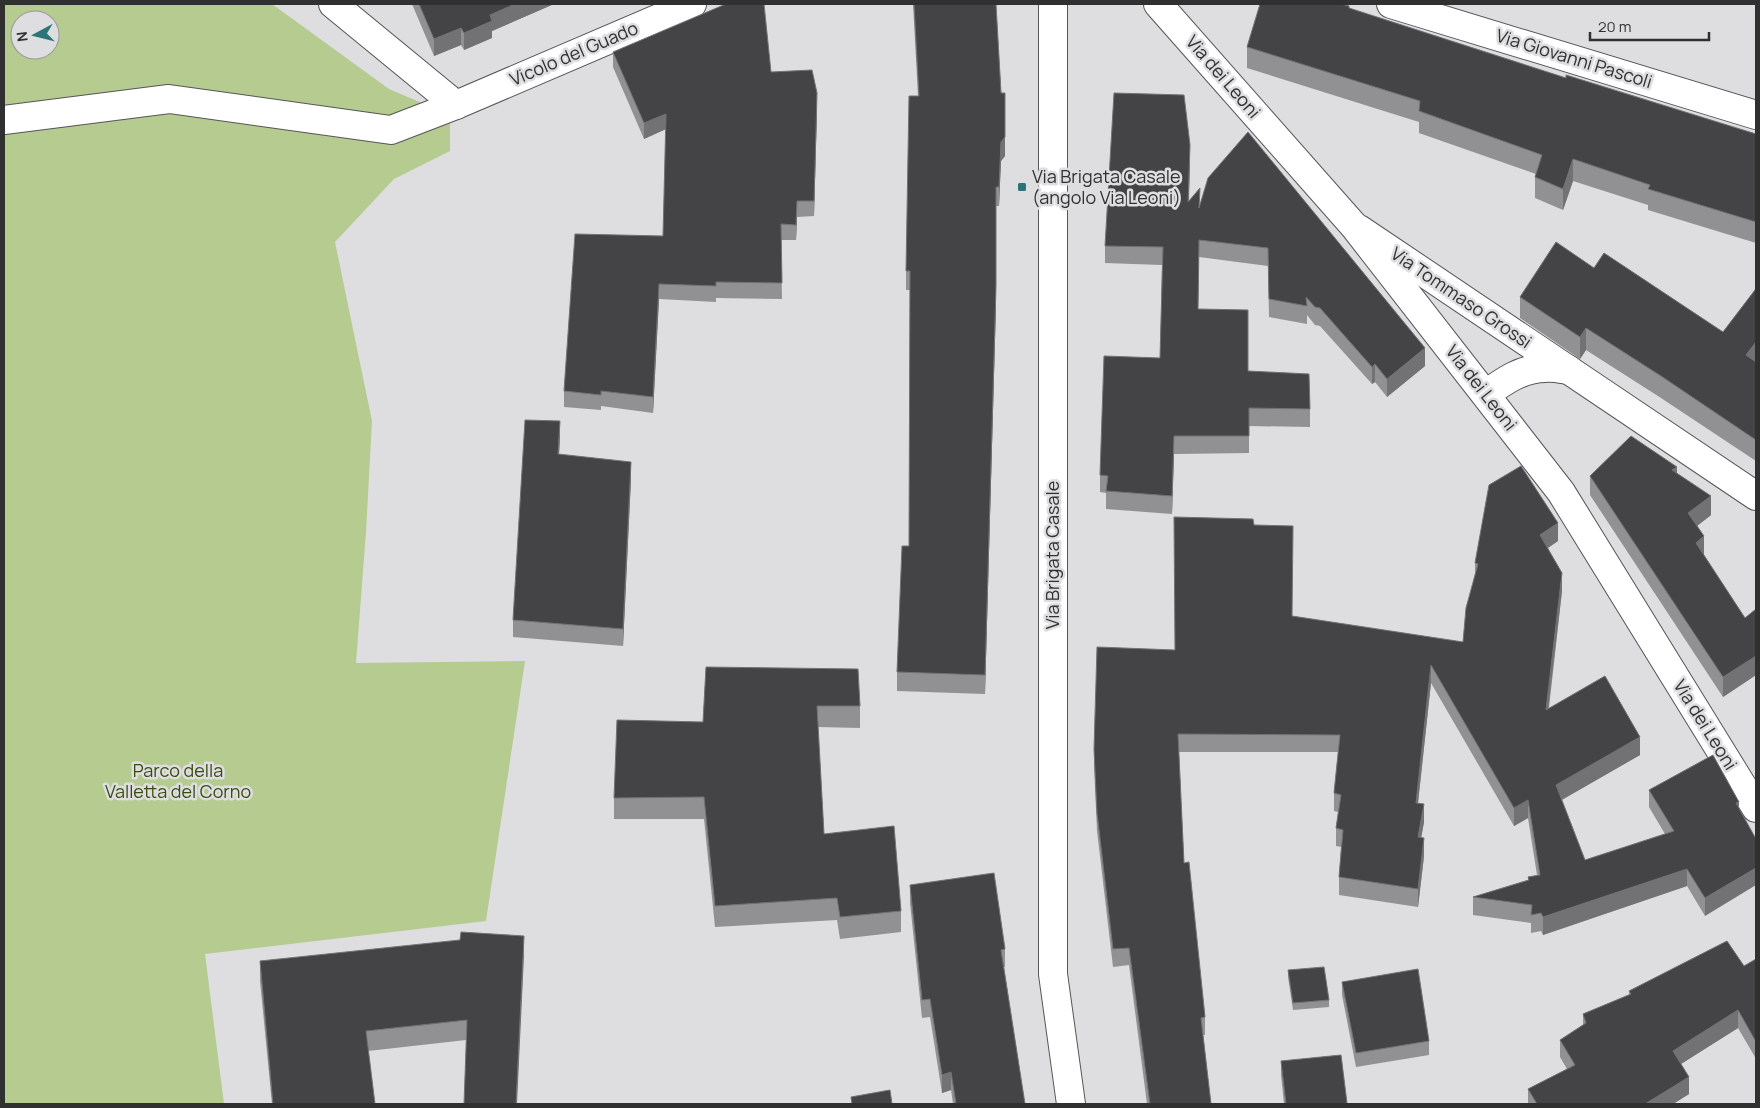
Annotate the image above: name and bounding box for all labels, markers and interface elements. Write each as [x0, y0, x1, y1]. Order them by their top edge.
north arrow [10, 10, 60, 60]
scale bar [1590, 10, 1709, 42]
street label: Vicolo del Guado [506, 15, 641, 91]
text: 20 m [1598, 16, 1631, 37]
street label: Via Giovanni Pascoli [1493, 23, 1655, 93]
text: N [12, 30, 32, 43]
street label: Via dei Leoni [1181, 30, 1266, 123]
place label: Via Brigata Casale (angolo Via Leoni) [1032, 164, 1181, 209]
marker: Via Brigata Casale (angolo Via Leoni) [1016, 181, 1028, 193]
street label: Via Tommaso Grossi [1386, 241, 1537, 353]
street label: Via dei Leoni [1441, 340, 1523, 435]
street label: Via Brigata Casale [1040, 481, 1064, 629]
street label: Via dei Leoni [1669, 675, 1743, 774]
park label: Parco della Valletta del Corno [105, 758, 251, 803]

